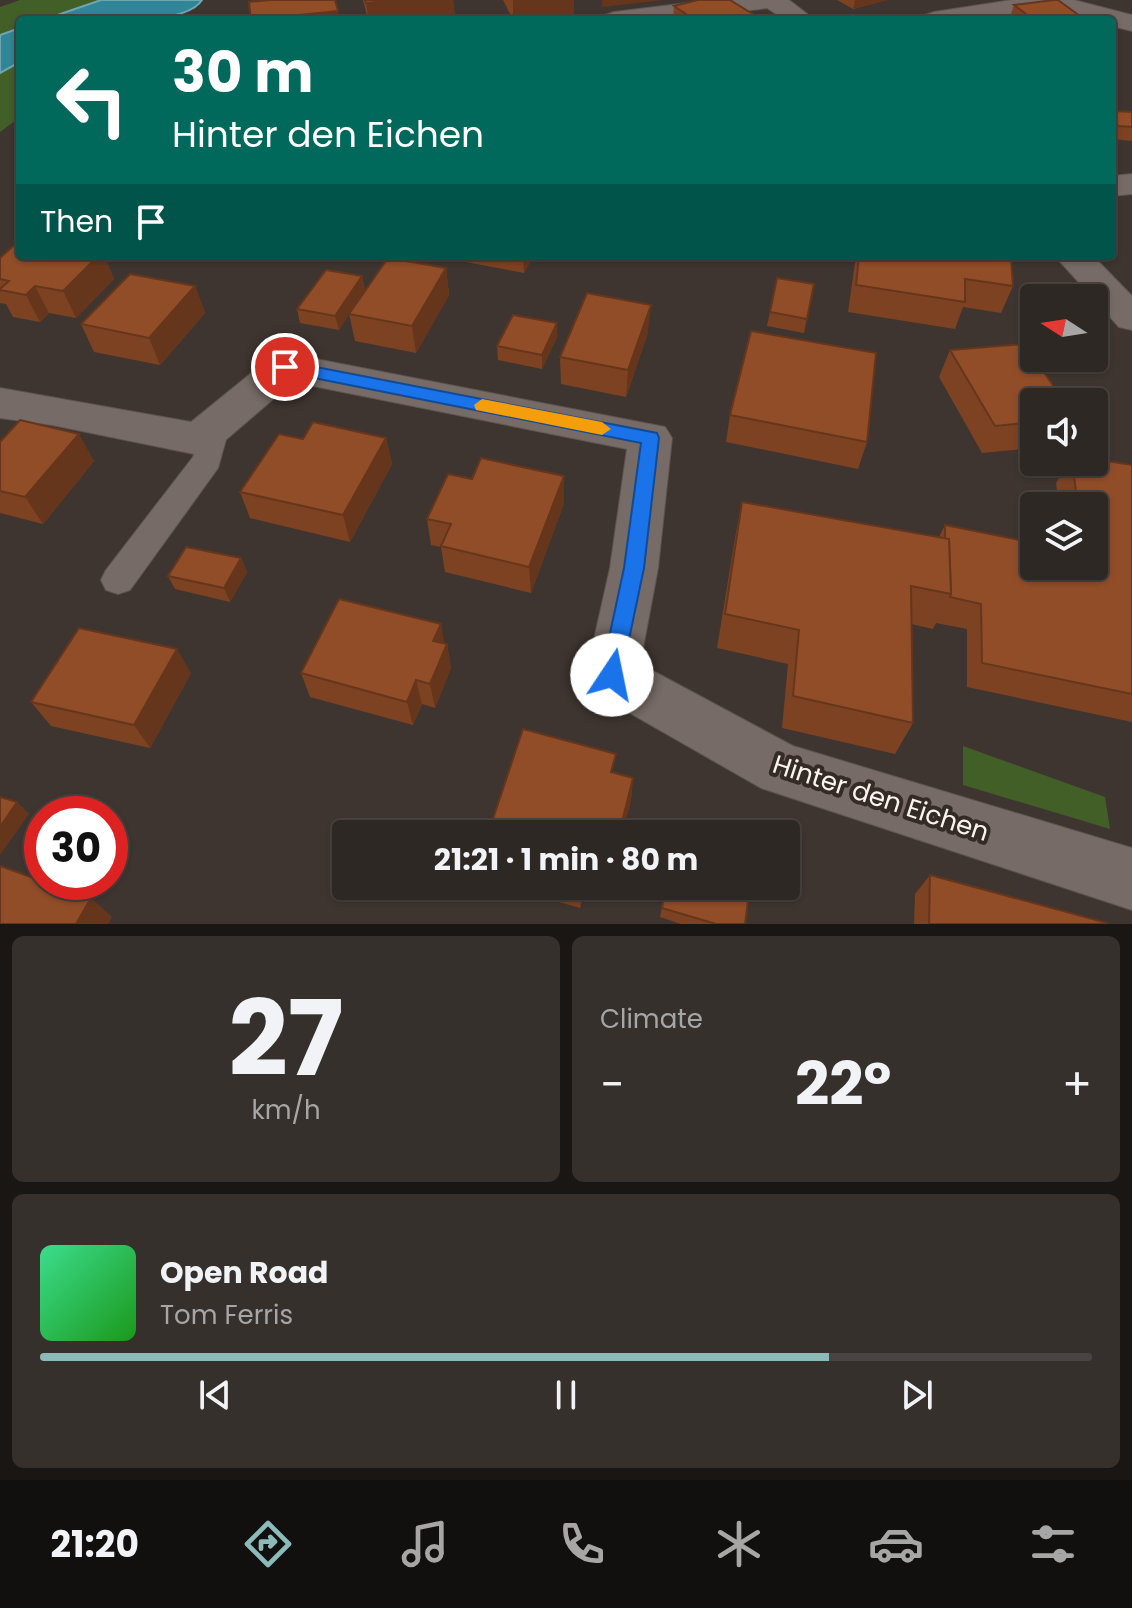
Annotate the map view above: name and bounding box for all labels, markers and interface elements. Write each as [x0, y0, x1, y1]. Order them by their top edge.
text: 30 m [172, 33, 314, 112]
icon: left [40, 48, 144, 152]
text: Hinter den Eichen [172, 109, 484, 160]
text: Then [40, 200, 113, 243]
icon: arrive [129, 200, 173, 244]
north arrow [1020, 284, 1108, 372]
map controls [1020, 284, 1108, 580]
pin [251, 333, 319, 401]
icon: arrive [263, 345, 307, 389]
button: sound [1020, 388, 1108, 476]
button: layers [1020, 492, 1108, 580]
position arrow [570, 633, 654, 717]
street label: Hinter den Eichen [768, 746, 994, 850]
speed limit sign: 30 [24, 796, 128, 900]
text: 21:21 · 1 min · 80 m [434, 838, 698, 881]
text: 27 [228, 966, 344, 1111]
text: Climate [600, 1001, 703, 1037]
text: 22° [795, 1042, 891, 1126]
text: − [600, 1054, 624, 1115]
text: + [1062, 1054, 1092, 1115]
text: km/h [251, 1092, 321, 1128]
text: Open Road [160, 1251, 328, 1294]
text: Tom Ferris [160, 1297, 293, 1333]
icon: previous [193, 1373, 237, 1417]
icon: pause [544, 1373, 588, 1417]
icon: next [895, 1373, 939, 1417]
icon: directions [240, 1516, 296, 1572]
icon: music [397, 1516, 453, 1572]
icon: phone [554, 1516, 610, 1572]
icon: climate [711, 1516, 767, 1572]
icon: car [868, 1516, 924, 1572]
icon: filters [1025, 1516, 1081, 1572]
text: 21:20 [51, 1519, 139, 1570]

